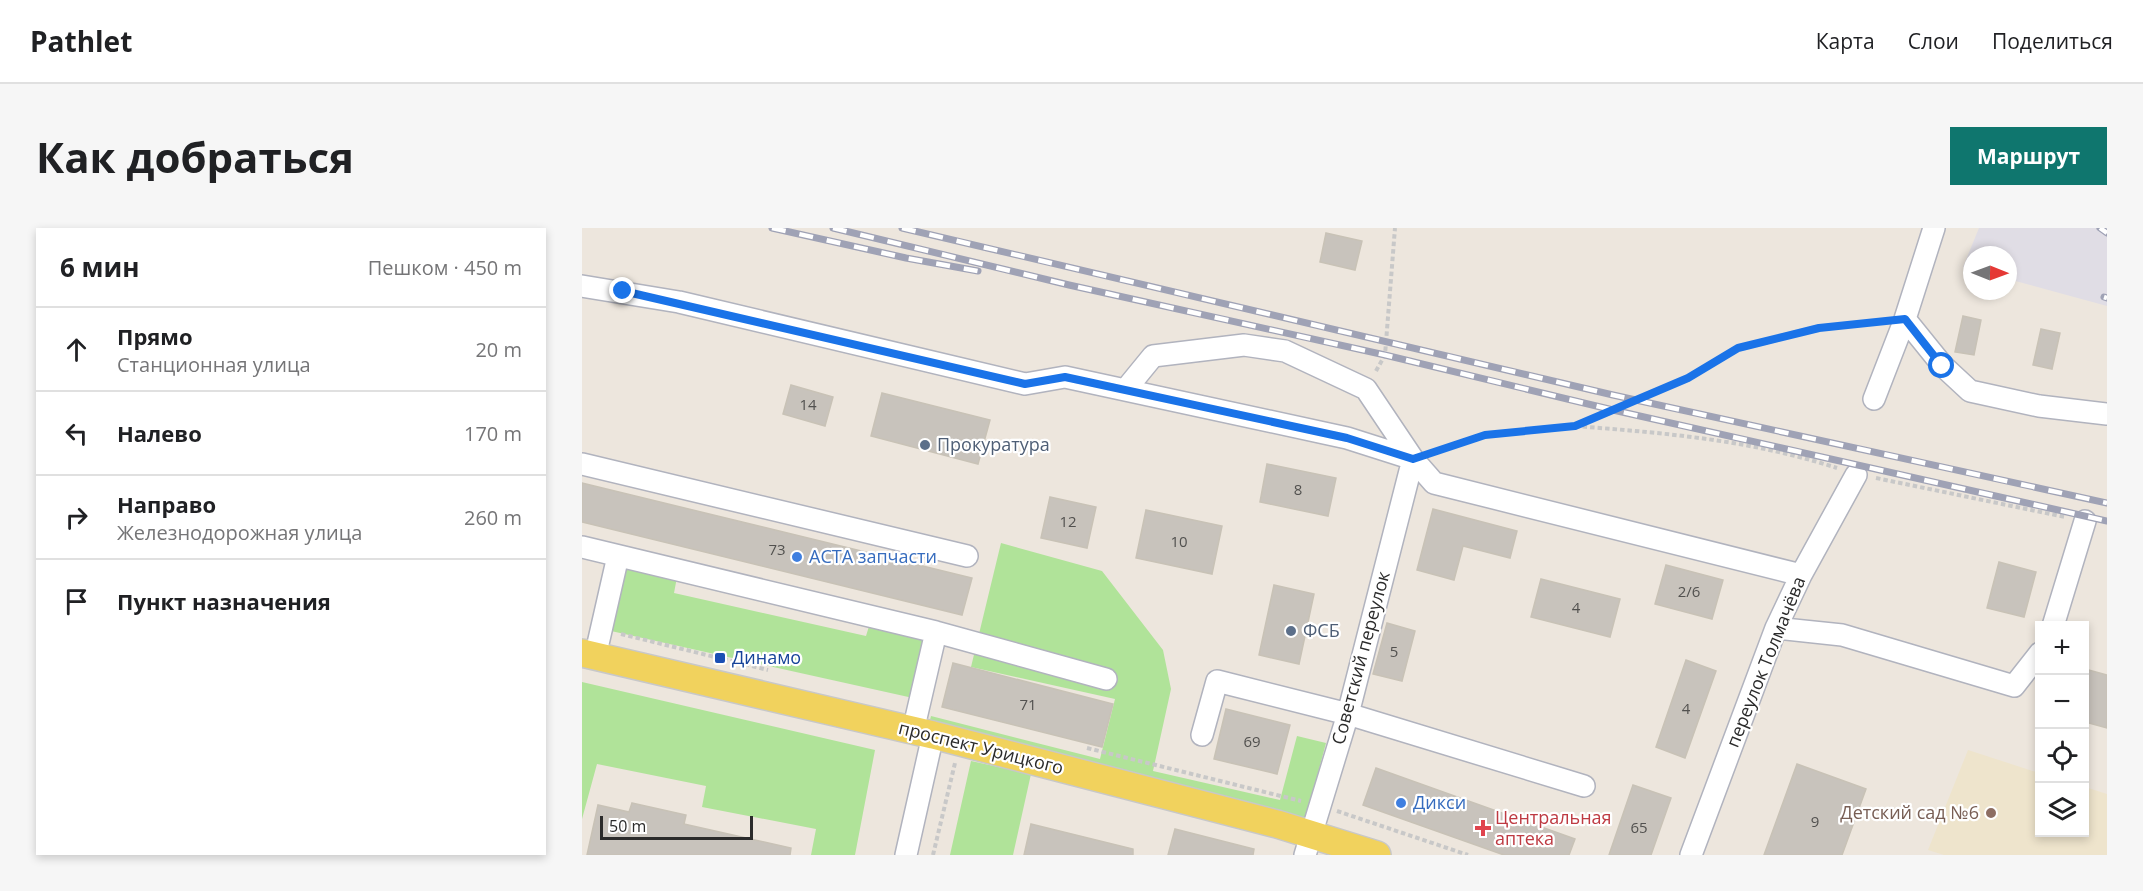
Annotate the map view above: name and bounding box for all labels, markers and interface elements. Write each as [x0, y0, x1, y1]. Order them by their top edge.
text: Pathlet [30, 22, 132, 60]
text: Карта [1816, 27, 1875, 55]
text: Слои [1908, 27, 1959, 55]
text: Поделиться [1992, 27, 2113, 55]
button: Маршрут [1950, 127, 2107, 185]
text: Как добраться [36, 128, 354, 185]
north arrow [1963, 246, 2017, 300]
text: 6 мин [60, 249, 140, 285]
text: Пешком · 450 m [368, 254, 522, 281]
route end [609, 277, 635, 303]
text: Прямо [117, 321, 193, 351]
icon: ahead [60, 333, 93, 366]
text: 20 m [475, 336, 522, 363]
text: Станционная улица [117, 351, 311, 378]
route start [1928, 352, 1954, 378]
house number: 14 [799, 394, 817, 414]
icon: left [60, 417, 93, 450]
text: Налево [117, 418, 202, 448]
text: 170 m [464, 420, 522, 447]
place label: Прокуратура [937, 432, 1050, 456]
marker: Прокуратура [918, 438, 932, 452]
house number: 8 [1294, 479, 1302, 499]
text: Направо [117, 489, 216, 519]
icon: right [60, 501, 93, 534]
text: 260 m [464, 504, 522, 531]
house number: 12 [1059, 511, 1077, 531]
text: Железнодорожная улица [117, 519, 362, 546]
house number: 10 [1170, 531, 1188, 551]
house number: 73 [768, 539, 786, 559]
place label: АСТА запчасти [809, 544, 937, 568]
marker: АСТА запчасти [790, 550, 804, 564]
street label: Советский переулок [1325, 568, 1395, 747]
street label: переулок Толмачёва [1720, 573, 1810, 751]
house number: 2/6 [1678, 581, 1700, 601]
icon: arrive [60, 585, 93, 618]
text: Пункт назначения [117, 586, 331, 616]
house number: 4 [1572, 597, 1581, 617]
place label: ФСБ [1303, 618, 1340, 642]
map controls [2035, 621, 2089, 837]
button: + [2035, 621, 2089, 675]
marker: ФСБ [1284, 624, 1298, 638]
house number: 5 [1390, 641, 1398, 661]
place label: Динамо [732, 645, 801, 669]
marker: Динамо [713, 651, 727, 665]
button: − [2035, 675, 2089, 729]
house number: 71 [1019, 694, 1037, 714]
house number: 4 [1682, 698, 1691, 718]
street label: проспект Урицкого [896, 715, 1066, 779]
button: locate [2035, 729, 2089, 783]
house number: 69 [1243, 731, 1261, 751]
button: layers [2035, 783, 2089, 837]
place label: Дикси [1413, 790, 1466, 814]
marker: Дикси [1394, 796, 1408, 810]
place label: Детский сад №6 [1840, 800, 1979, 824]
place label: Центральная аптека [1495, 805, 1612, 850]
marker: Детский сад №6 [1984, 806, 1998, 820]
house number: 9 [1811, 811, 1819, 831]
scale bar [600, 813, 753, 840]
text: 50 m [609, 815, 646, 837]
house number: 65 [1630, 817, 1648, 837]
marker: Центральная аптека [1476, 821, 1490, 835]

